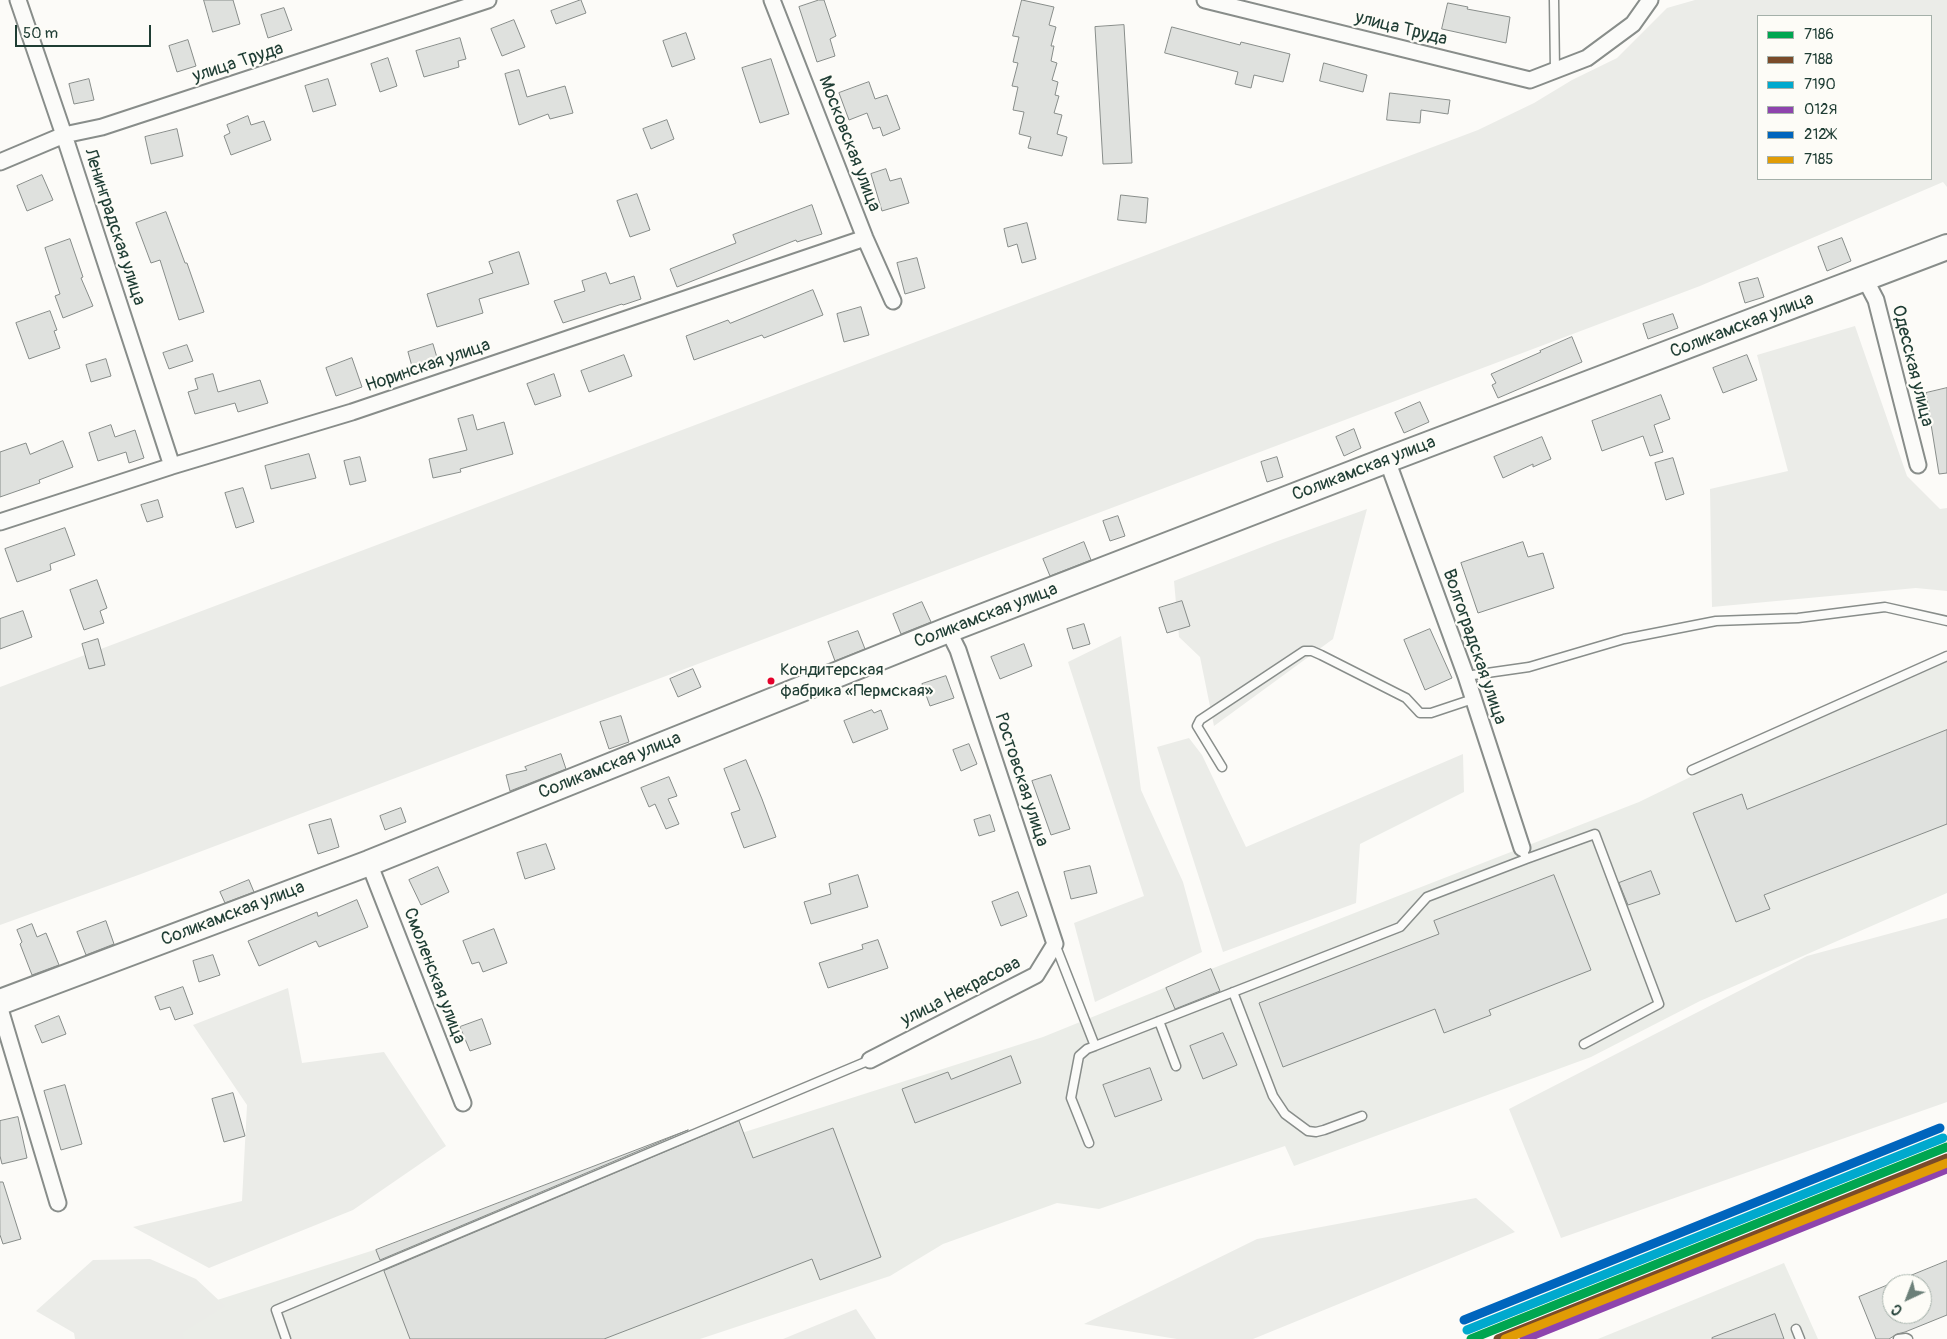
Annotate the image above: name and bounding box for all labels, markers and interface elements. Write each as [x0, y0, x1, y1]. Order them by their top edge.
street label: улица Труда [1353, 7, 1449, 51]
scale bar [18, 15, 154, 47]
legend [1757, 15, 1932, 180]
text: 50 m [23, 24, 58, 43]
text: 7186 [1804, 25, 1834, 44]
street label: улица Труда [190, 38, 286, 88]
text: 7188 [1804, 50, 1833, 69]
street label: Московская улица [813, 73, 885, 215]
text: 7190 [1804, 75, 1836, 94]
text: 012Я [1804, 100, 1837, 119]
text: 212Ж [1804, 125, 1836, 144]
street label: Ленинградская улица [78, 146, 150, 308]
text: 7185 [1804, 150, 1834, 169]
street label: Соликамская улица [1667, 289, 1817, 363]
street label: Одесская улица [1886, 303, 1938, 429]
street label: Норинская улица [363, 335, 493, 397]
street label: Соликамская улица [1289, 432, 1439, 506]
street label: Волгоградская улица [1437, 566, 1511, 728]
street label: Соликамская улица [911, 579, 1061, 653]
place label: Кондитерская фабрика «Пермская» [780, 661, 933, 701]
marker: Кондитерская фабрика «Пермская» [766, 676, 776, 686]
street label: Ростовская улица [989, 711, 1053, 849]
street label: Соликамская улица [536, 728, 684, 804]
street label: Соликамская улица [158, 877, 308, 951]
street label: Смоленская улица [398, 905, 470, 1047]
street label: улица Некрасова [898, 953, 1024, 1031]
north arrow [1882, 1274, 1932, 1324]
text: С [1888, 1300, 1906, 1319]

